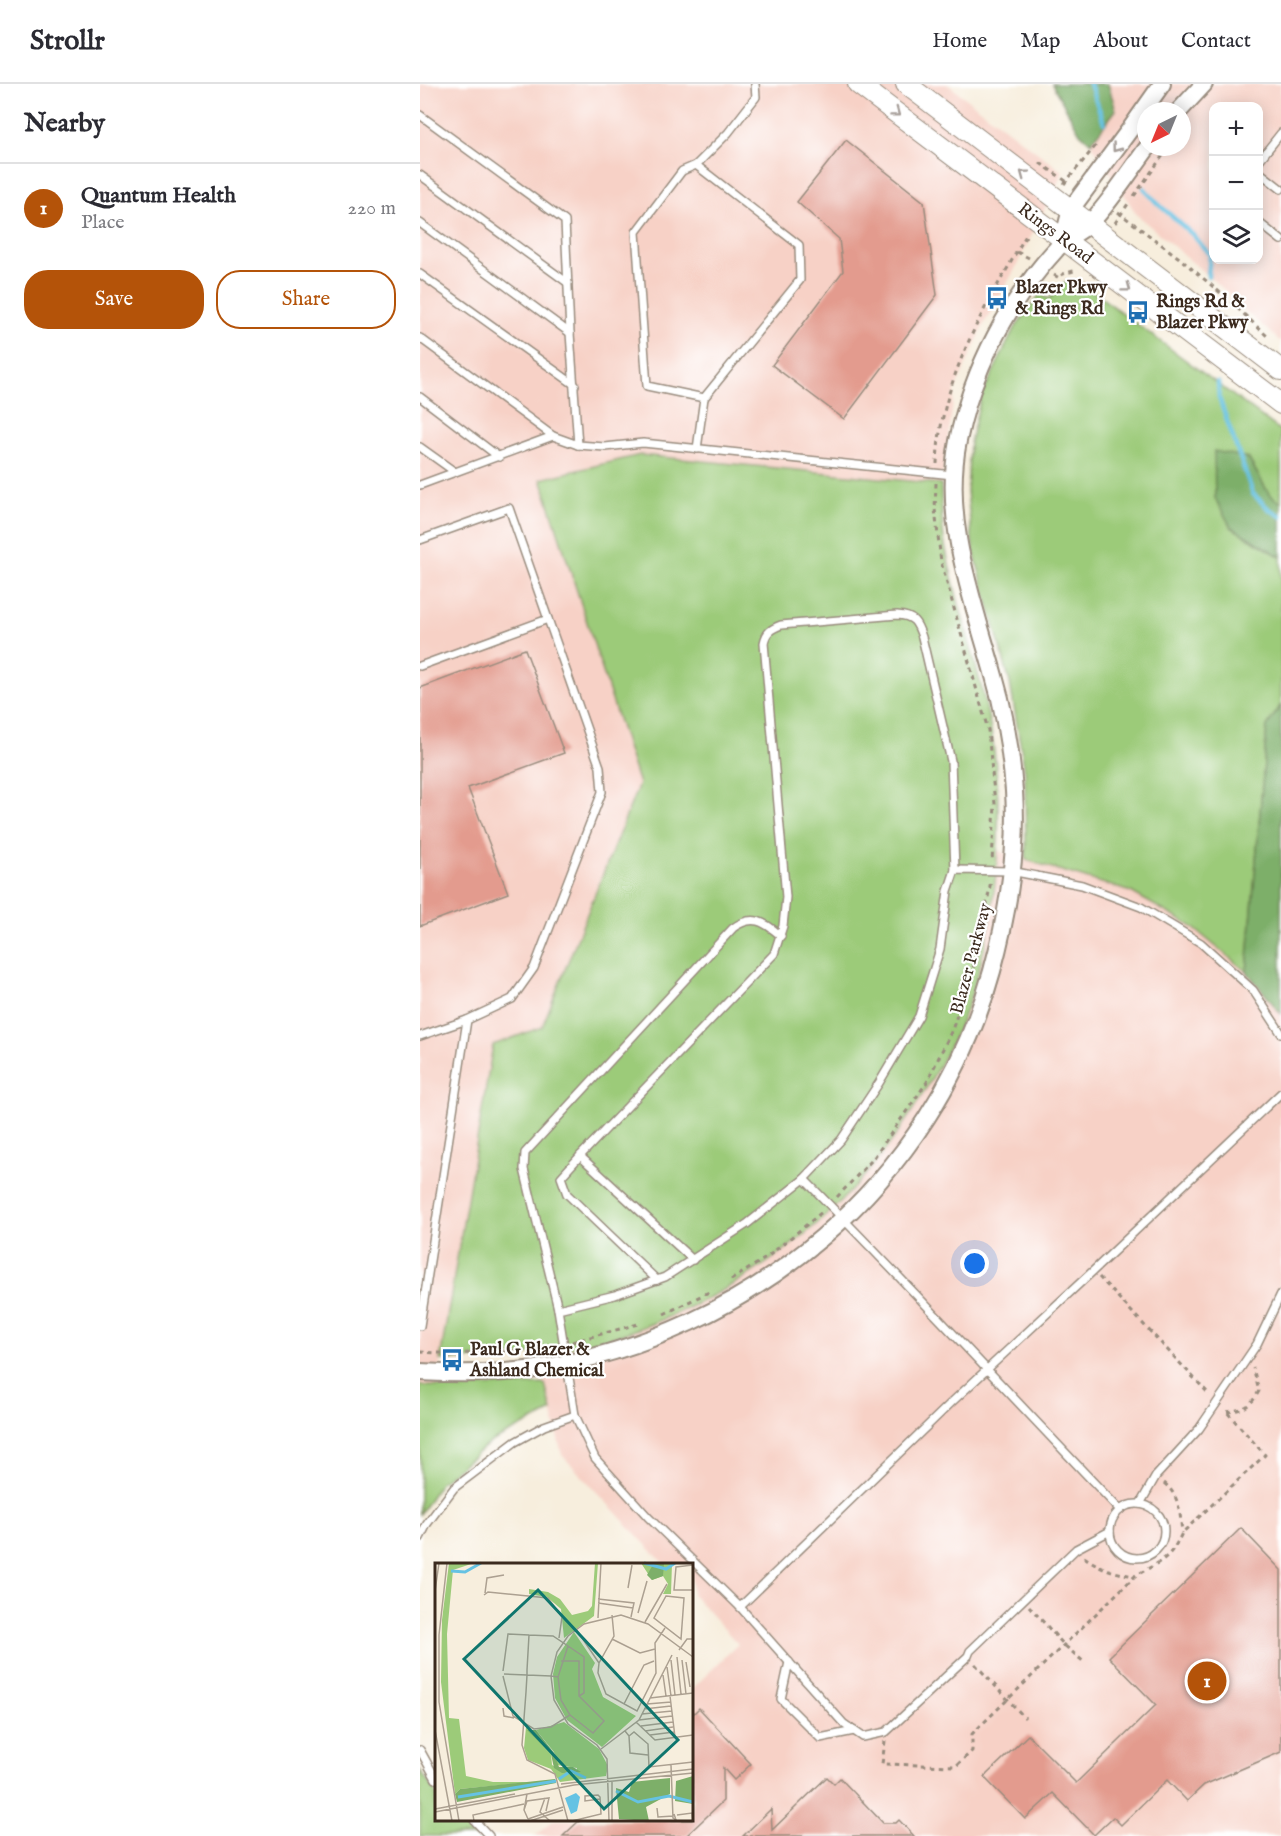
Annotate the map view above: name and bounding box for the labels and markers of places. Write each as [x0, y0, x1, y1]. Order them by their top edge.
place label: Blazer Pkwy & Rings Rd [1015, 277, 1108, 321]
bus stop icon: Blazer Pkwy & Rings Rd [984, 285, 1010, 311]
place label: Rings Rd & Blazer Pkwy [1156, 291, 1249, 335]
bus stop icon: Rings Rd & Blazer Pkwy [1125, 299, 1151, 325]
place label: Paul G Blazer & Ashland Chemical [469, 1339, 605, 1383]
bus stop icon: Paul G Blazer & Ashland Chemical [439, 1347, 465, 1373]
pin: 1 [1188, 1658, 1226, 1704]

